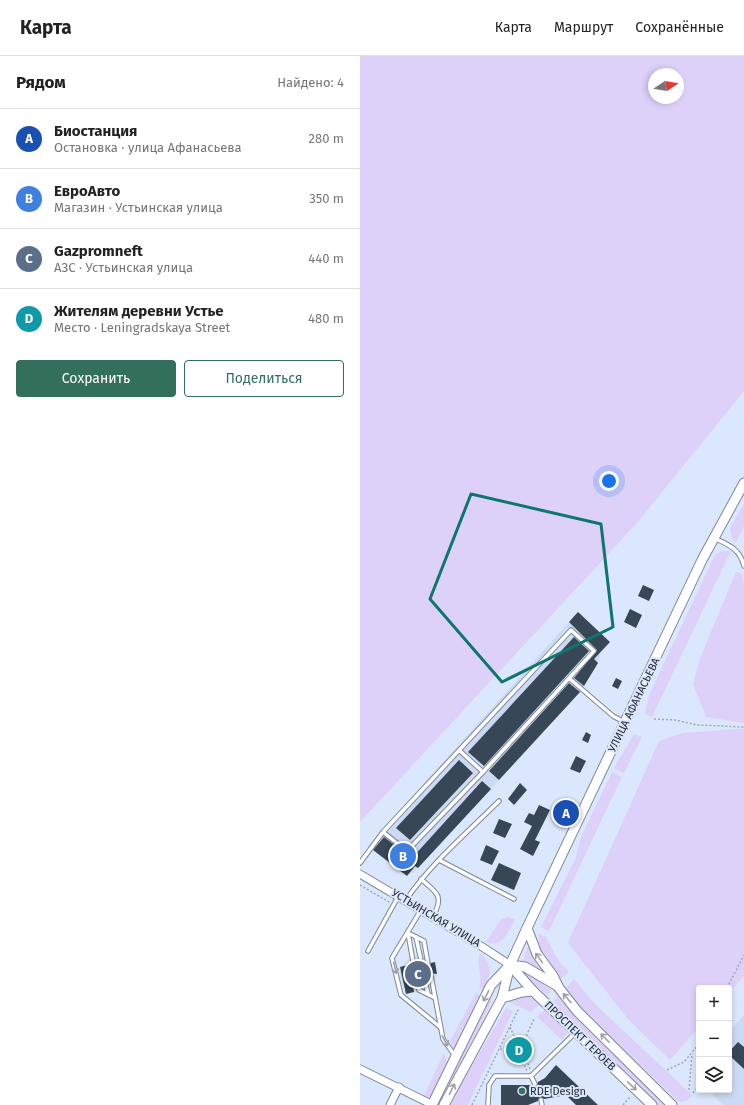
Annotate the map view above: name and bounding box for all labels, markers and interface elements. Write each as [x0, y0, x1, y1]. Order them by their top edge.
text: Карта [20, 16, 72, 39]
text: Карта [495, 19, 532, 36]
text: Маршрут [554, 19, 613, 36]
text: Сохранённые [635, 19, 724, 36]
north arrow [648, 68, 684, 104]
text: Рядом [16, 72, 66, 93]
text: Найдено: 4 [277, 75, 344, 90]
text: Биостанция [54, 122, 137, 140]
text: A [25, 131, 33, 146]
text: 280 m [309, 131, 344, 146]
text: Остановка · улица Афанасьева [54, 140, 242, 155]
text: ЕвроАвто [54, 182, 120, 200]
text: B [25, 191, 33, 206]
text: 350 m [309, 191, 344, 206]
text: Магазин · Устьинская улица [54, 200, 223, 215]
text: Gazpromneft [54, 242, 143, 260]
text: C [25, 251, 33, 266]
text: 440 m [308, 251, 344, 266]
text: АЗС · Устьинская улица [54, 260, 193, 275]
text: Жителям деревни Устье [54, 302, 224, 320]
text: D [25, 311, 33, 326]
text: 480 m [308, 311, 344, 326]
text: Место · Leningradskaya Street [54, 320, 230, 335]
button: Сохранить [16, 360, 176, 397]
button: Поделиться [184, 360, 344, 397]
your location [599, 471, 619, 491]
street label: УЛИЦА АФАНАСЬЕВА [606, 655, 663, 754]
pin: A [553, 798, 579, 828]
pin: B [390, 841, 416, 871]
street label: УСТЬИНСКАЯ УЛИЦА [389, 886, 483, 950]
one-way arrow [535, 952, 543, 963]
pin: C [405, 959, 431, 989]
one-way arrow [391, 961, 399, 974]
map controls [696, 985, 732, 1093]
button: + [696, 985, 732, 1021]
one-way arrow [481, 989, 489, 1001]
one-way arrow [562, 993, 571, 1003]
street label: ПРОСПЕКТ ГЕРОЕВ [542, 999, 619, 1074]
button: − [696, 1021, 732, 1057]
one-way arrow [600, 1033, 610, 1043]
one-way arrow [442, 1035, 450, 1047]
pin: D [506, 1035, 532, 1065]
button: layers [696, 1057, 732, 1093]
one-way arrow [627, 1081, 637, 1091]
one-way arrow [449, 1084, 456, 1096]
place label: RDE Design [530, 1085, 586, 1098]
marker: RDE Design [517, 1086, 527, 1096]

